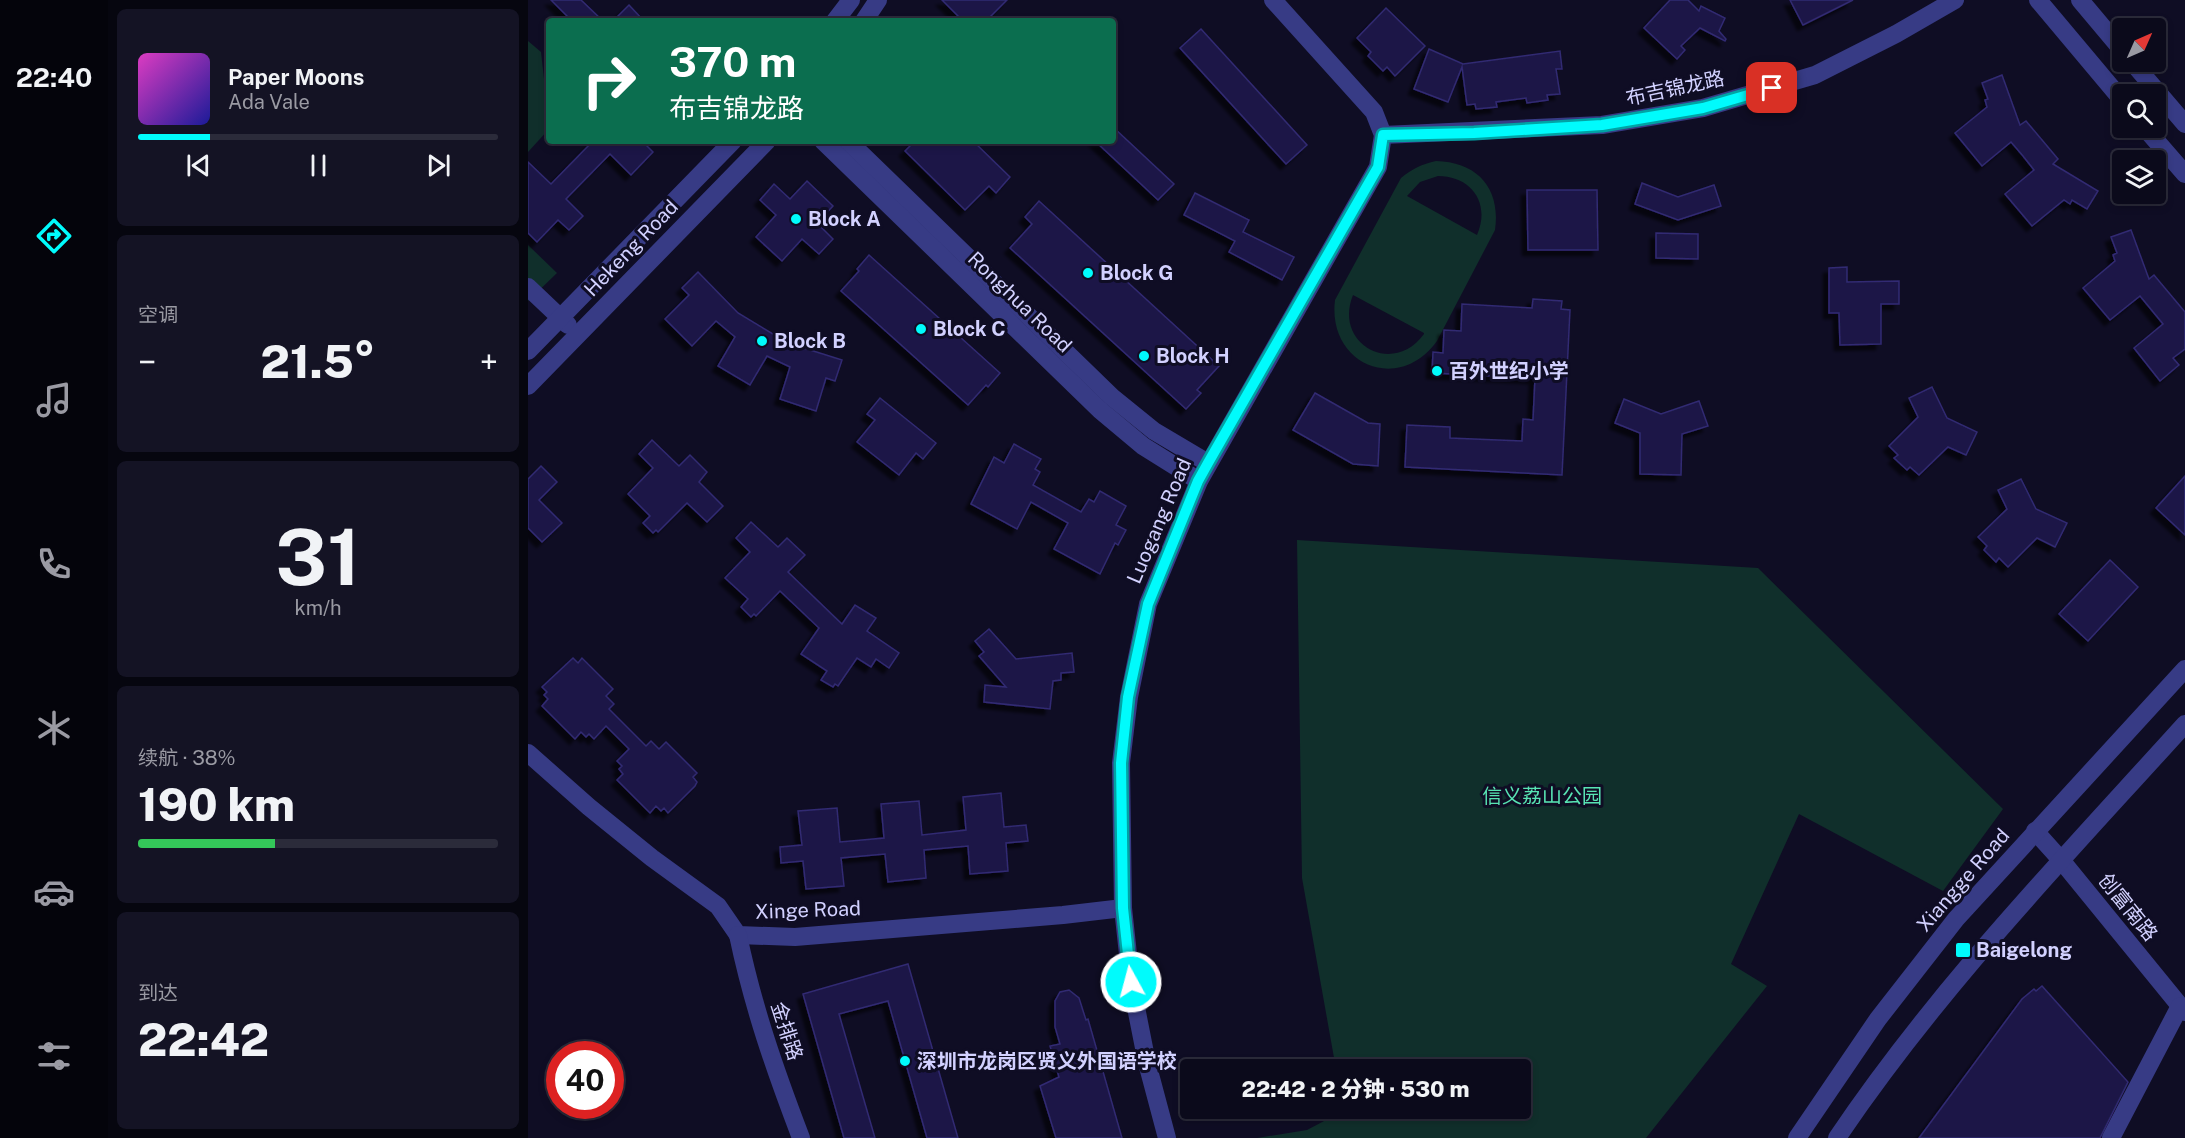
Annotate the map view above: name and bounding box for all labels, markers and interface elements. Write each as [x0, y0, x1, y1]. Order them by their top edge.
north arrow [2112, 18, 2166, 72]
map controls [2112, 18, 2166, 204]
text: 370 m [669, 37, 796, 86]
icon: right [570, 42, 648, 120]
text: 22:40 [16, 61, 92, 93]
pin [1746, 62, 1797, 113]
text: Paper Moons [228, 64, 364, 90]
street label: 布吉锦龙路 [1624, 66, 1726, 110]
icon: arrive [1755, 71, 1788, 104]
button: search [2112, 84, 2166, 138]
text: Ada Vale [228, 90, 310, 114]
text: 布吉锦龙路 [669, 92, 804, 124]
icon: previous [182, 149, 215, 182]
icon: pause [302, 149, 335, 182]
icon: next [422, 149, 455, 182]
button: layers [2112, 150, 2166, 204]
street label: Hekeng Road [579, 195, 683, 301]
place label: Block A [808, 207, 881, 231]
marker: Block A [789, 212, 803, 226]
icon: directions [33, 215, 75, 257]
street label: Ronghua Road [963, 247, 1077, 357]
place label: Block G [1100, 261, 1173, 285]
marker: Block G [1081, 266, 1095, 280]
text: 空调 [138, 303, 178, 327]
place label: Block C [933, 317, 1006, 341]
marker: Block C [914, 322, 928, 336]
place label: Block B [774, 329, 846, 353]
marker: Block B [755, 334, 769, 348]
text: 21.5° [261, 335, 375, 388]
text: − [138, 343, 156, 381]
text: + [480, 343, 498, 381]
place label: Block H [1156, 344, 1230, 368]
marker: Block H [1137, 349, 1151, 363]
place label: 百外世纪小学 [1449, 359, 1569, 383]
marker: 百外世纪小学 [1430, 364, 1444, 378]
icon: music [33, 379, 75, 421]
street label: Luogang Road [1122, 455, 1196, 587]
text: 31 [275, 511, 361, 603]
icon: phone [33, 543, 75, 585]
text: km/h [294, 596, 342, 620]
icon: climate [33, 707, 75, 749]
text: 续航 · 38% [138, 746, 236, 770]
text: 190 km [138, 778, 295, 831]
park label: 信义荔山公园 [1482, 784, 1602, 808]
street label: Xiangge Road [1912, 823, 2014, 937]
street label: 创富南路 [2094, 868, 2162, 946]
icon: car [33, 871, 75, 913]
street label: Xinge Road [755, 896, 861, 924]
place label: Baigelong [1976, 938, 2072, 962]
marker: Baigelong [1954, 941, 1972, 959]
position arrow [1099, 950, 1163, 1014]
text: 到达 [138, 981, 178, 1005]
street label: 金排路 [766, 999, 808, 1063]
text: 22:42 [138, 1013, 269, 1066]
icon: filters [33, 1035, 75, 1077]
speed limit sign: 40 [546, 1041, 624, 1119]
place label: 深圳市龙岗区贤义外国语学校 [917, 1049, 1177, 1073]
marker: 深圳市龙岗区贤义外国语学校 [898, 1054, 912, 1068]
text: 22:42 · 2 分钟 · 530 m [1242, 1076, 1469, 1102]

